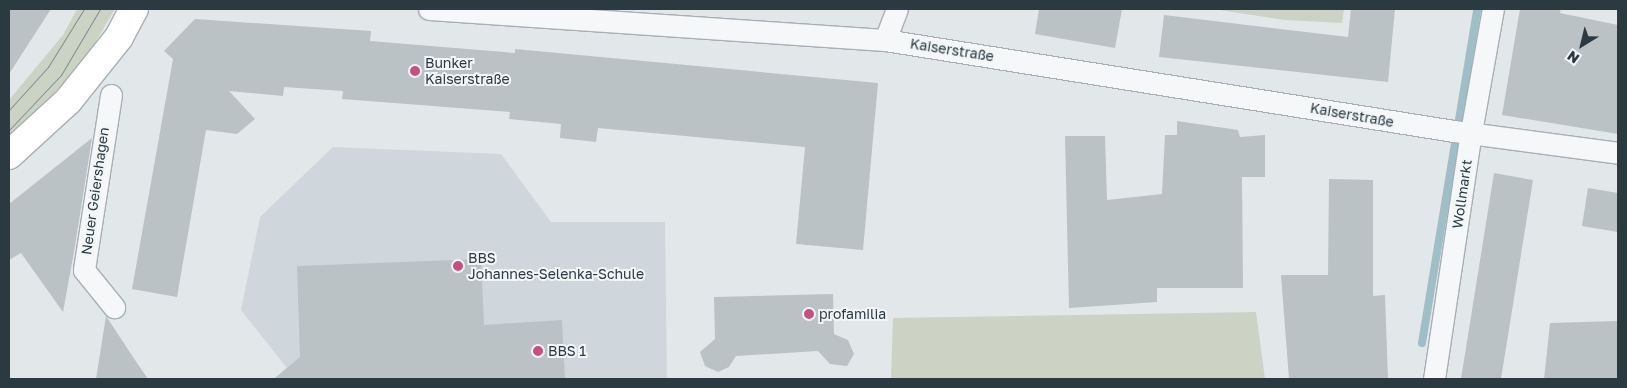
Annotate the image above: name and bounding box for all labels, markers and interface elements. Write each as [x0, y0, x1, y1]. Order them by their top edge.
north arrow [1557, 20, 1607, 70]
street label: Kaiserstraße [909, 35, 995, 65]
text: N [1564, 48, 1582, 68]
place label: Bunker Kaiserstraße [425, 55, 510, 88]
marker: Bunker Kaiserstraße [409, 65, 421, 77]
street label: Kaiserstraße [1309, 99, 1395, 131]
street label: Neuer Geiershagen [78, 126, 112, 256]
street label: Wollmarkt [1449, 158, 1475, 230]
place label: BBS Johannes-Selenka-Schule [468, 250, 644, 282]
marker: BBS Johannes-Selenka-Schule [452, 260, 464, 272]
place label: profamilia [819, 306, 886, 322]
marker: profamilia [803, 308, 815, 320]
place label: BBS 1 [548, 343, 586, 359]
marker: BBS 1 [532, 345, 544, 357]

